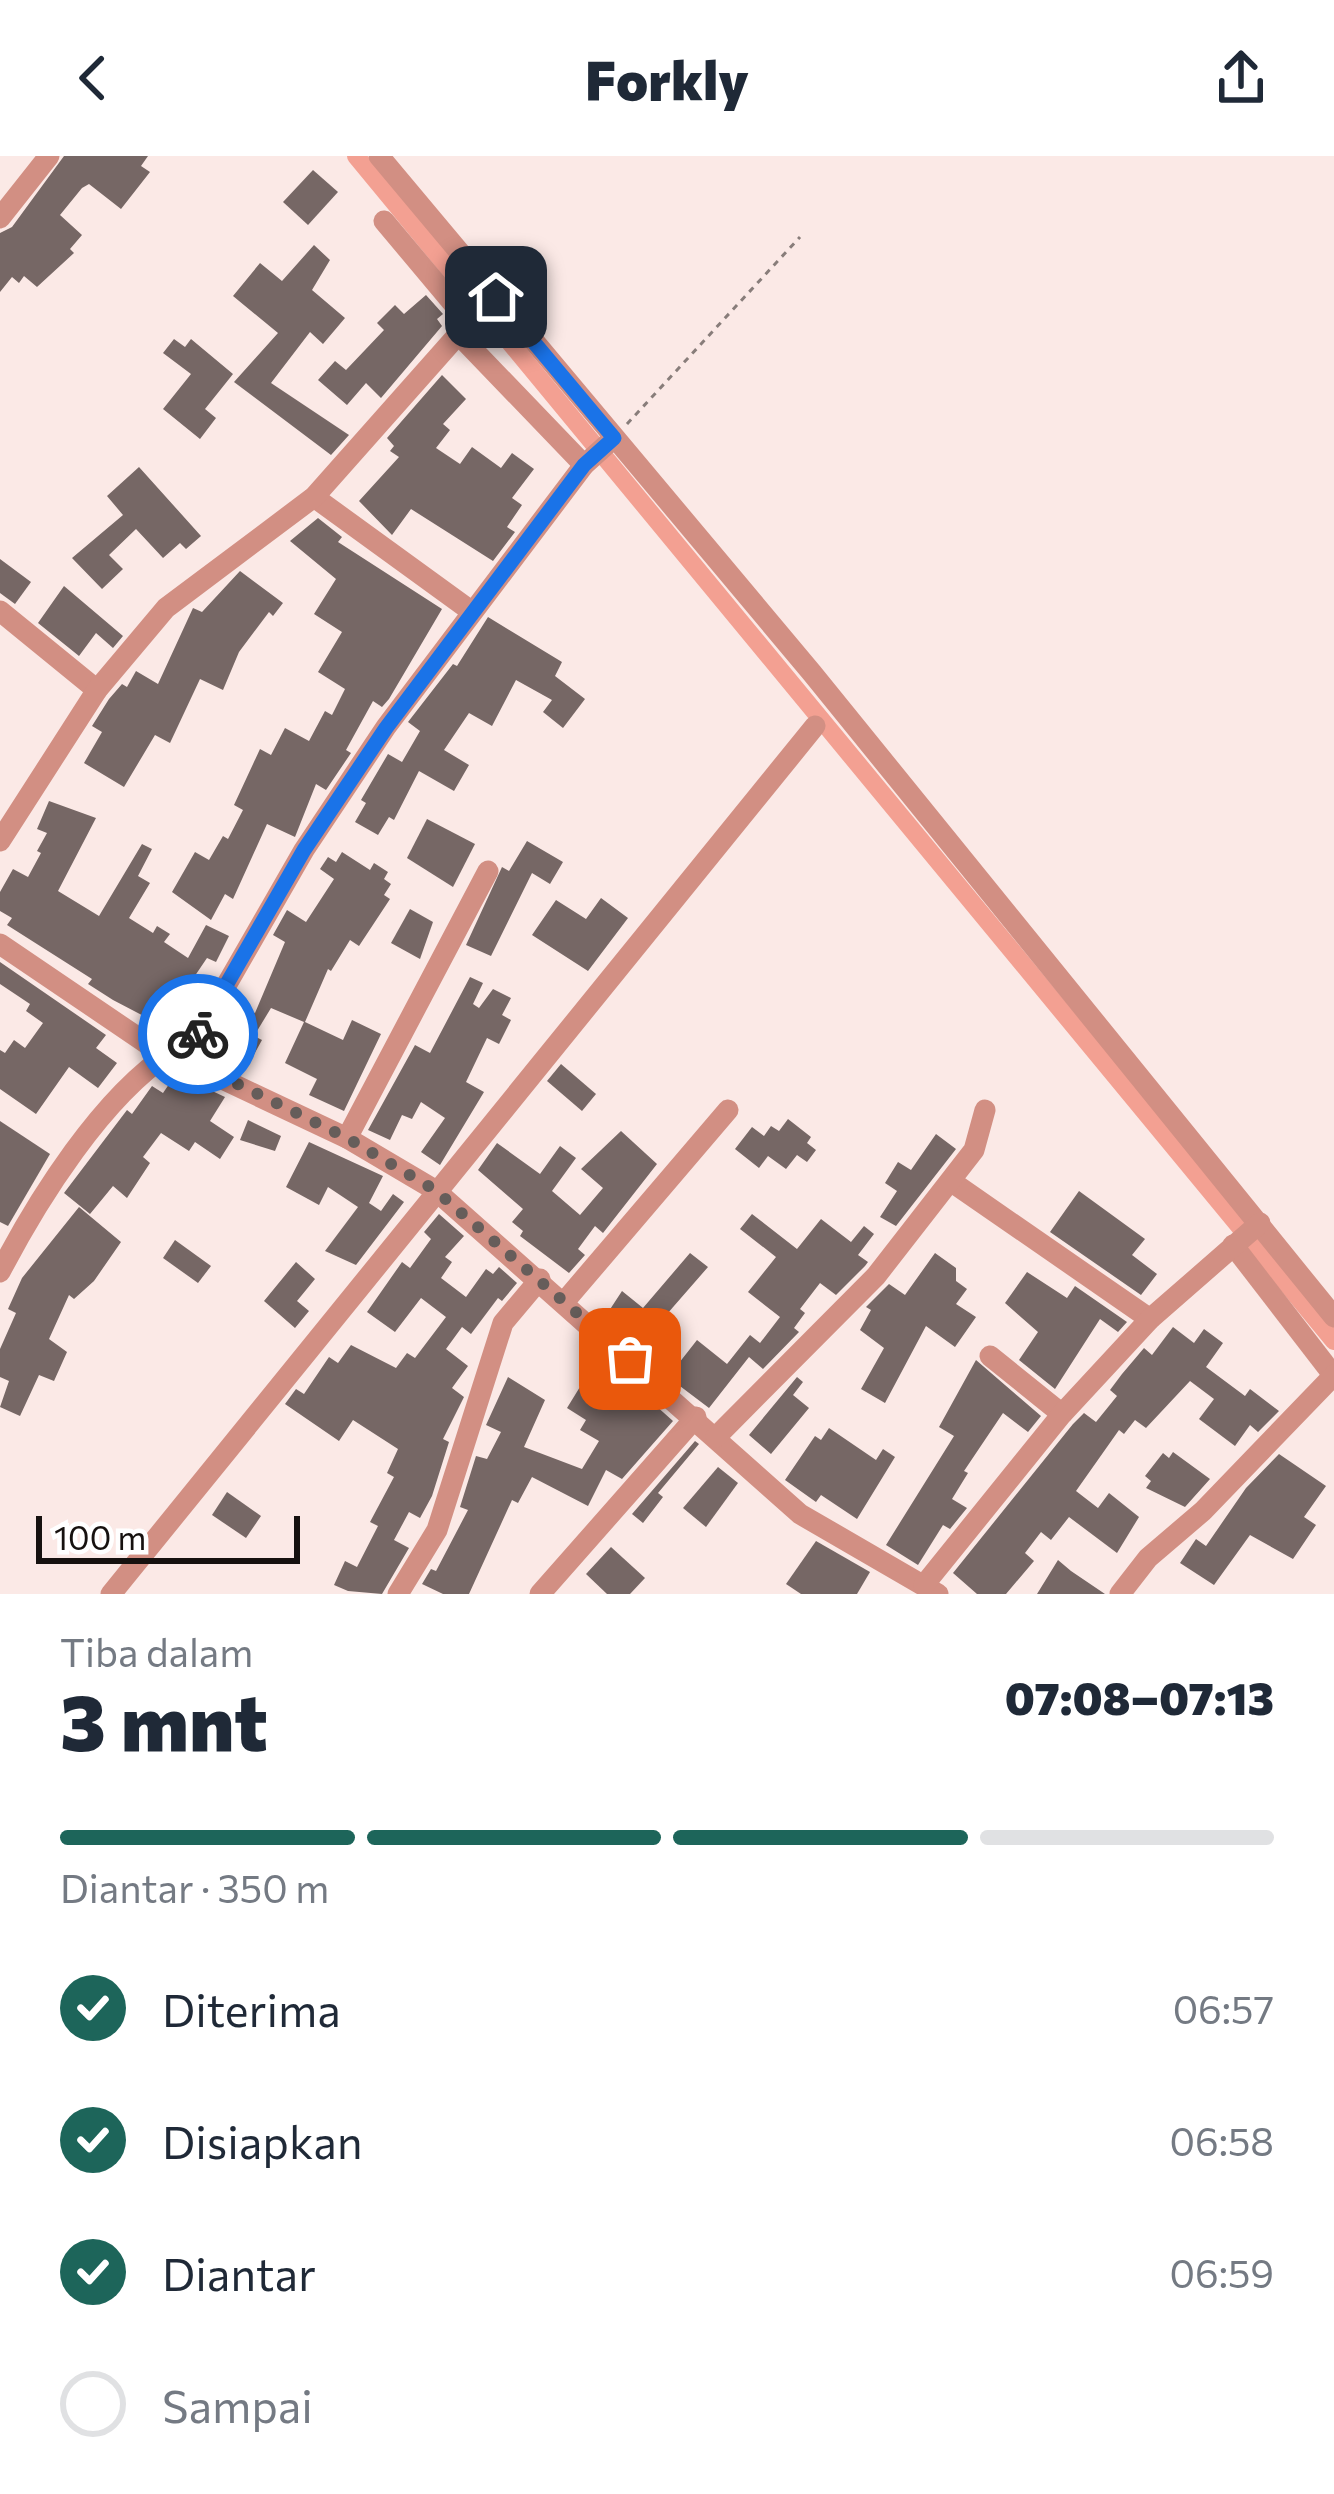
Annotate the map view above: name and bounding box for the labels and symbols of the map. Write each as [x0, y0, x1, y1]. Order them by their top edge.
pin [445, 246, 547, 348]
courier [138, 974, 258, 1094]
pin [579, 1308, 681, 1410]
scale bar [36, 1510, 300, 1563]

